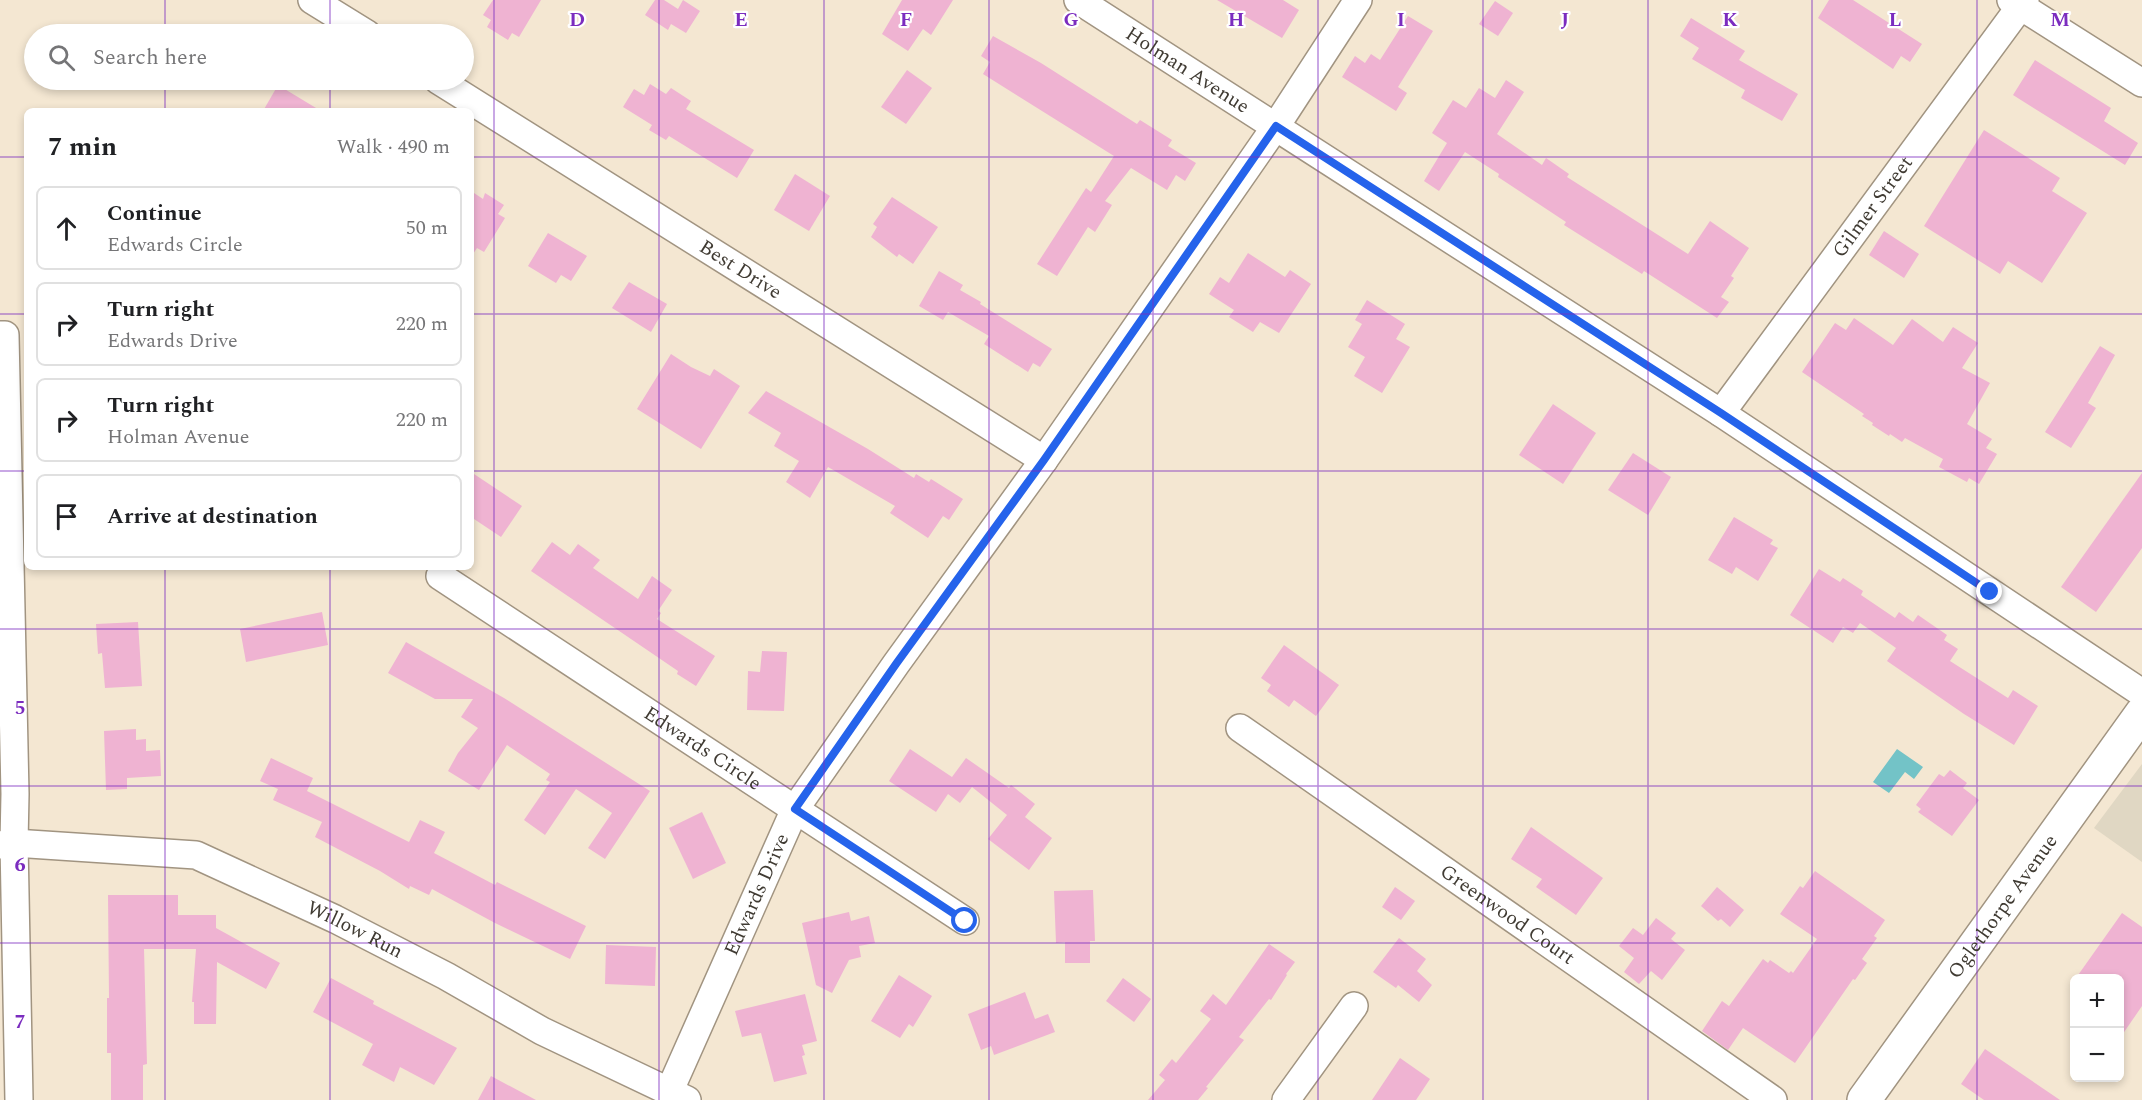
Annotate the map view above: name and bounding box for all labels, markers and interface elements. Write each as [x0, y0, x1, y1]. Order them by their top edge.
text: D [569, 5, 585, 35]
text: E [734, 5, 748, 35]
text: F [900, 5, 912, 35]
text: G [1063, 5, 1079, 35]
text: I [1397, 5, 1405, 35]
text: J [1561, 5, 1569, 35]
text: K [1722, 5, 1738, 35]
text: L [1889, 5, 1901, 35]
text: M [2050, 5, 2070, 35]
street label: Holman Avenue [1123, 21, 1255, 119]
search box [24, 24, 474, 90]
icon: search [45, 41, 78, 74]
text: Search here [93, 41, 207, 74]
text: 7 min [48, 127, 117, 167]
text: Walk · 490 m [337, 132, 450, 162]
street label: Gilmer Street [1825, 150, 1920, 264]
text: Continue [107, 197, 202, 230]
icon: ahead [50, 212, 83, 245]
text: 50 m [406, 213, 448, 243]
text: Edwards Circle [107, 230, 243, 260]
street label: Best Drive [693, 232, 788, 307]
text: Turn right [107, 293, 214, 326]
icon: right [50, 308, 83, 341]
text: 220 m [396, 309, 448, 339]
text: Edwards Drive [107, 326, 238, 356]
text: Turn right [107, 389, 214, 422]
icon: right [50, 404, 83, 437]
text: 220 m [396, 405, 448, 435]
text: Holman Avenue [107, 422, 249, 452]
icon: arrive [50, 500, 83, 533]
text: Arrive at destination [107, 500, 318, 533]
route end [1976, 578, 2002, 604]
text: 5 [14, 693, 26, 723]
street label: Edwards Circle [637, 699, 767, 798]
street label: Oglethorpe Avenue [1940, 828, 2065, 985]
street label: Edwards Drive [717, 829, 797, 960]
text: 6 [14, 850, 26, 880]
street label: Greenwood Court [1434, 857, 1581, 972]
street label: Willow Run [302, 893, 408, 966]
route start [951, 907, 977, 933]
map controls [2070, 974, 2124, 1082]
button: + [2070, 974, 2124, 1028]
text: 7 [14, 1007, 26, 1037]
button: − [2070, 1028, 2124, 1082]

